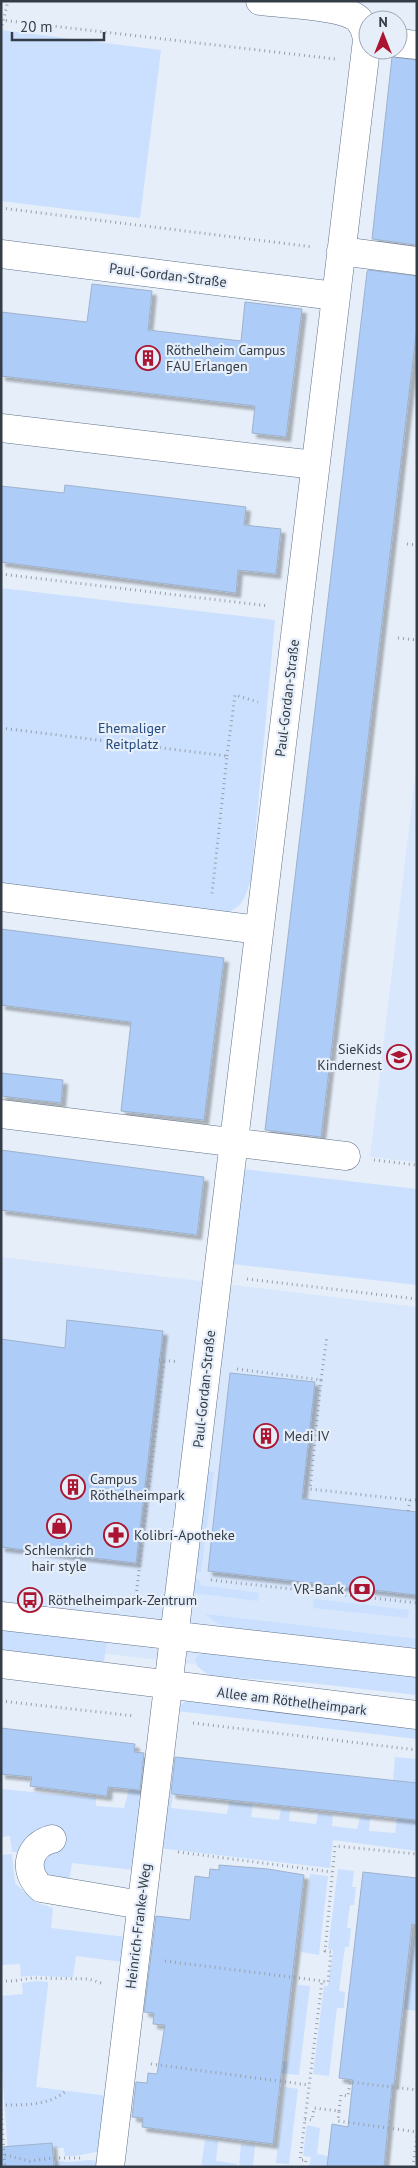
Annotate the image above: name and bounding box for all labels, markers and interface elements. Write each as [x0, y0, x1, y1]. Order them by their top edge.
scale bar [12, 10, 105, 42]
north arrow [358, 10, 408, 60]
text: N [378, 13, 388, 31]
text: 20 m [20, 17, 53, 36]
street label: Paul-Gordan-Straße [108, 259, 228, 291]
place label: Röthelheim Campus FAU Erlangen [166, 341, 286, 375]
building icon: Röthelheim Campus FAU Erlangen [135, 345, 161, 371]
street label: Paul-Gordan-Straße [271, 638, 303, 758]
park label: Ehemaliger Reitplatz [98, 719, 166, 753]
place label: SieKids Kindernest [317, 1040, 382, 1074]
school or university icon: SieKids Kindernest [386, 1044, 412, 1070]
street label: Paul-Gordan-Straße [189, 1329, 219, 1449]
building icon: Medi IV [253, 1423, 279, 1449]
place label: Medi IV [284, 1427, 329, 1445]
place label: Campus Röthelheimpark [90, 1470, 185, 1504]
building icon: Campus Röthelheimpark [60, 1474, 86, 1500]
shop icon: Schlenkrich hair style [46, 1513, 72, 1539]
pharmacy icon: Kolibri-Apotheke [103, 1522, 129, 1548]
place label: Kolibri-Apotheke [134, 1526, 235, 1544]
place label: Schlenkrich hair style [24, 1541, 94, 1575]
bank icon: VR-Bank [349, 1576, 375, 1602]
place label: VR-Bank [293, 1580, 344, 1598]
bus stop icon: Röthelheimpark-Zentrum [17, 1587, 43, 1613]
place label: Röthelheimpark-Zentrum [48, 1591, 197, 1609]
street label: Allee am Röthelheimpark [216, 1683, 368, 1719]
street label: Heinrich-Franke-Weg [121, 1862, 155, 1990]

